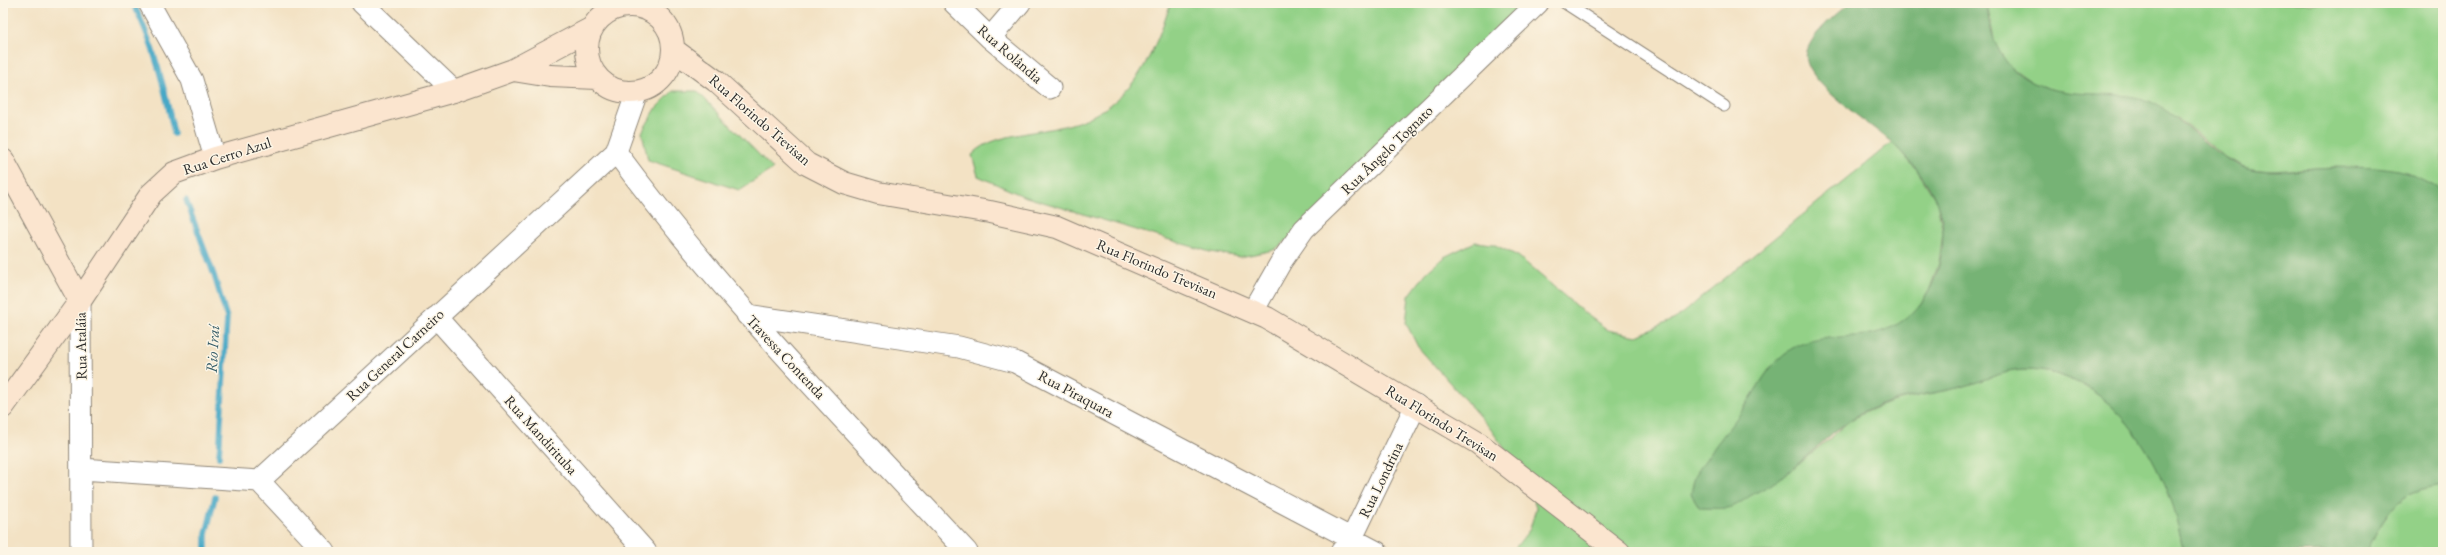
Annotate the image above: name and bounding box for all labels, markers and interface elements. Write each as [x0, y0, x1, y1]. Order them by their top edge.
street label: Rua Rolândia [974, 20, 1047, 87]
street label: Rua Florindo Trevisan [705, 70, 815, 169]
street label: Rua Ângelo Tognato [1337, 101, 1437, 198]
street label: Rua Cerro Azul [180, 132, 274, 179]
street label: Rua Florindo Trevisan [1094, 235, 1220, 303]
street label: Rua General Carneiro [342, 304, 448, 405]
street label: Travessa Contenda [743, 311, 830, 403]
street label: Rua Ataláia [70, 312, 91, 380]
water label: Rio Iraí [201, 323, 224, 374]
street label: Rua Piraquara [1035, 366, 1117, 421]
street label: Rua Florindo Trevisan [1382, 380, 1502, 465]
street label: Rua Mandirituba [501, 391, 582, 478]
street label: Rua Londrina [1354, 439, 1407, 521]

